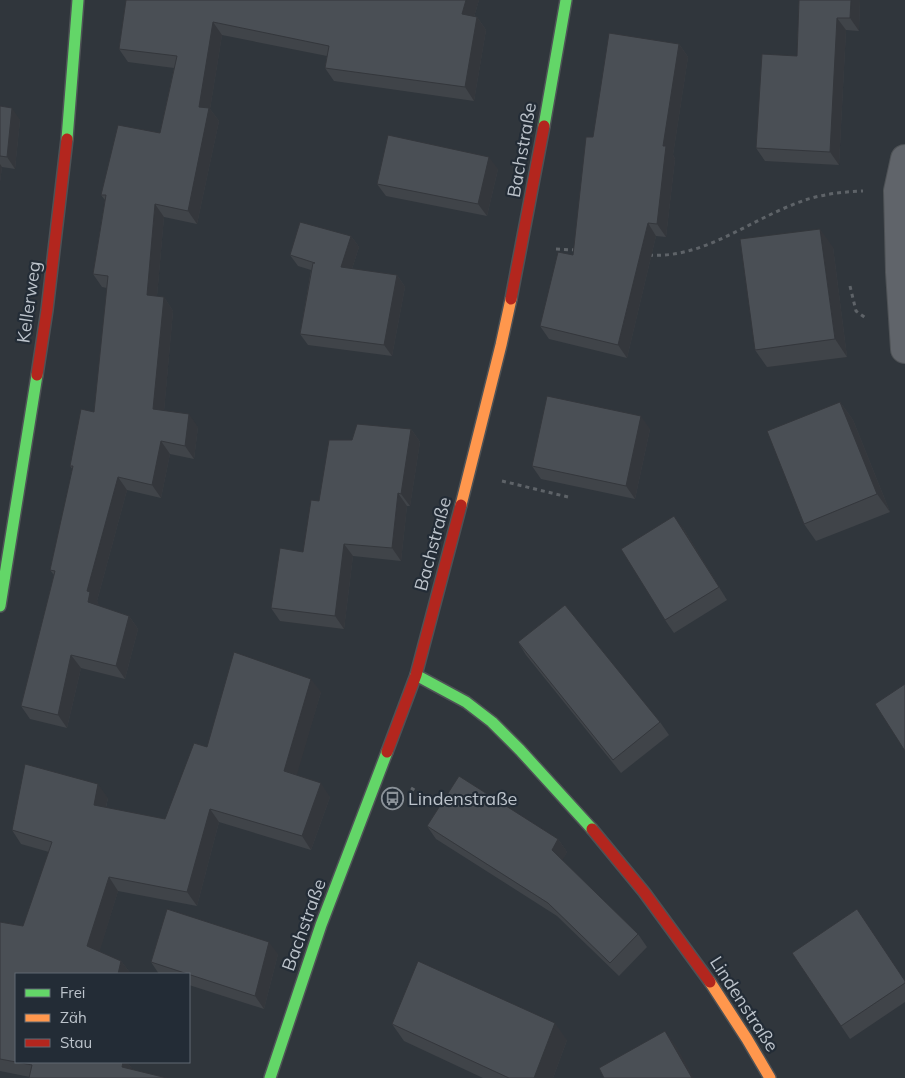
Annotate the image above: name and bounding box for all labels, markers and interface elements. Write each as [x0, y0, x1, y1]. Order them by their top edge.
street label: Bachstraße [502, 101, 541, 199]
street label: Kellerweg [11, 259, 46, 344]
street label: Bachstraße [409, 494, 456, 593]
bus stop icon: Lindenstraße [380, 787, 404, 811]
place label: Lindenstraße [408, 787, 517, 810]
street label: Bachstraße [276, 876, 331, 974]
street label: Lindenstraße [705, 952, 784, 1056]
legend [15, 973, 190, 1063]
text: Frei [60, 983, 85, 1002]
text: Zäh [60, 1008, 87, 1027]
text: Stau [60, 1033, 92, 1052]

